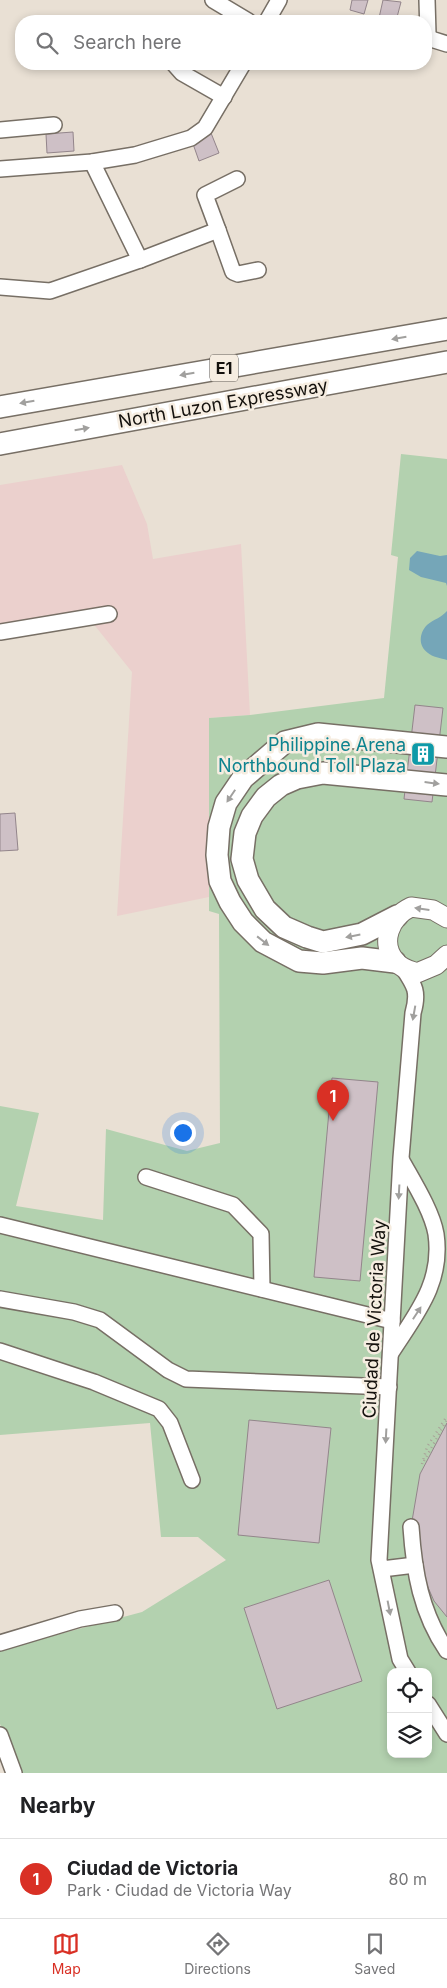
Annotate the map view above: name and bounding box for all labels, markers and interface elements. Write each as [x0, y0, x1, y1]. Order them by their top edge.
search box [15, 15, 432, 70]
icon: search [33, 29, 61, 57]
text: Search here [73, 31, 182, 54]
one-way arrow [391, 334, 407, 342]
road number: E1 [210, 354, 238, 382]
one-way arrow [179, 371, 195, 379]
street label: North Luzon Expressway [117, 374, 329, 432]
one-way arrow [19, 399, 35, 407]
one-way arrow [75, 424, 91, 432]
place label: Philippine Arena Northbound Toll Plaza [218, 734, 406, 776]
building icon: Philippine Arena Northbound Toll Plaza [410, 741, 436, 767]
one-way arrow [424, 779, 440, 787]
one-way arrow [226, 790, 236, 803]
one-way arrow [413, 904, 429, 912]
one-way arrow [345, 932, 360, 940]
one-way arrow [256, 936, 270, 946]
one-way arrow [409, 1005, 417, 1021]
pin: 1 [317, 1080, 349, 1121]
your location [170, 1120, 196, 1146]
one-way arrow [395, 1185, 403, 1201]
street label: Ciudad de Victoria Way [358, 1219, 390, 1419]
one-way arrow [412, 1307, 422, 1320]
one-way arrow [382, 1428, 390, 1444]
one-way arrow [386, 1600, 394, 1616]
map controls [387, 1668, 432, 1758]
button: locate [387, 1668, 432, 1713]
button: layers [387, 1713, 432, 1758]
text: Nearby [20, 1793, 95, 1818]
text: Ciudad de Victoria [67, 1857, 238, 1880]
text: 1 [33, 1869, 39, 1889]
text: 80 m [388, 1869, 427, 1889]
text: Park · Ciudad de Victoria Way [67, 1880, 292, 1900]
tab: Map [52, 1930, 81, 1977]
tab: Directions [184, 1930, 251, 1977]
tab: Saved [354, 1930, 395, 1977]

